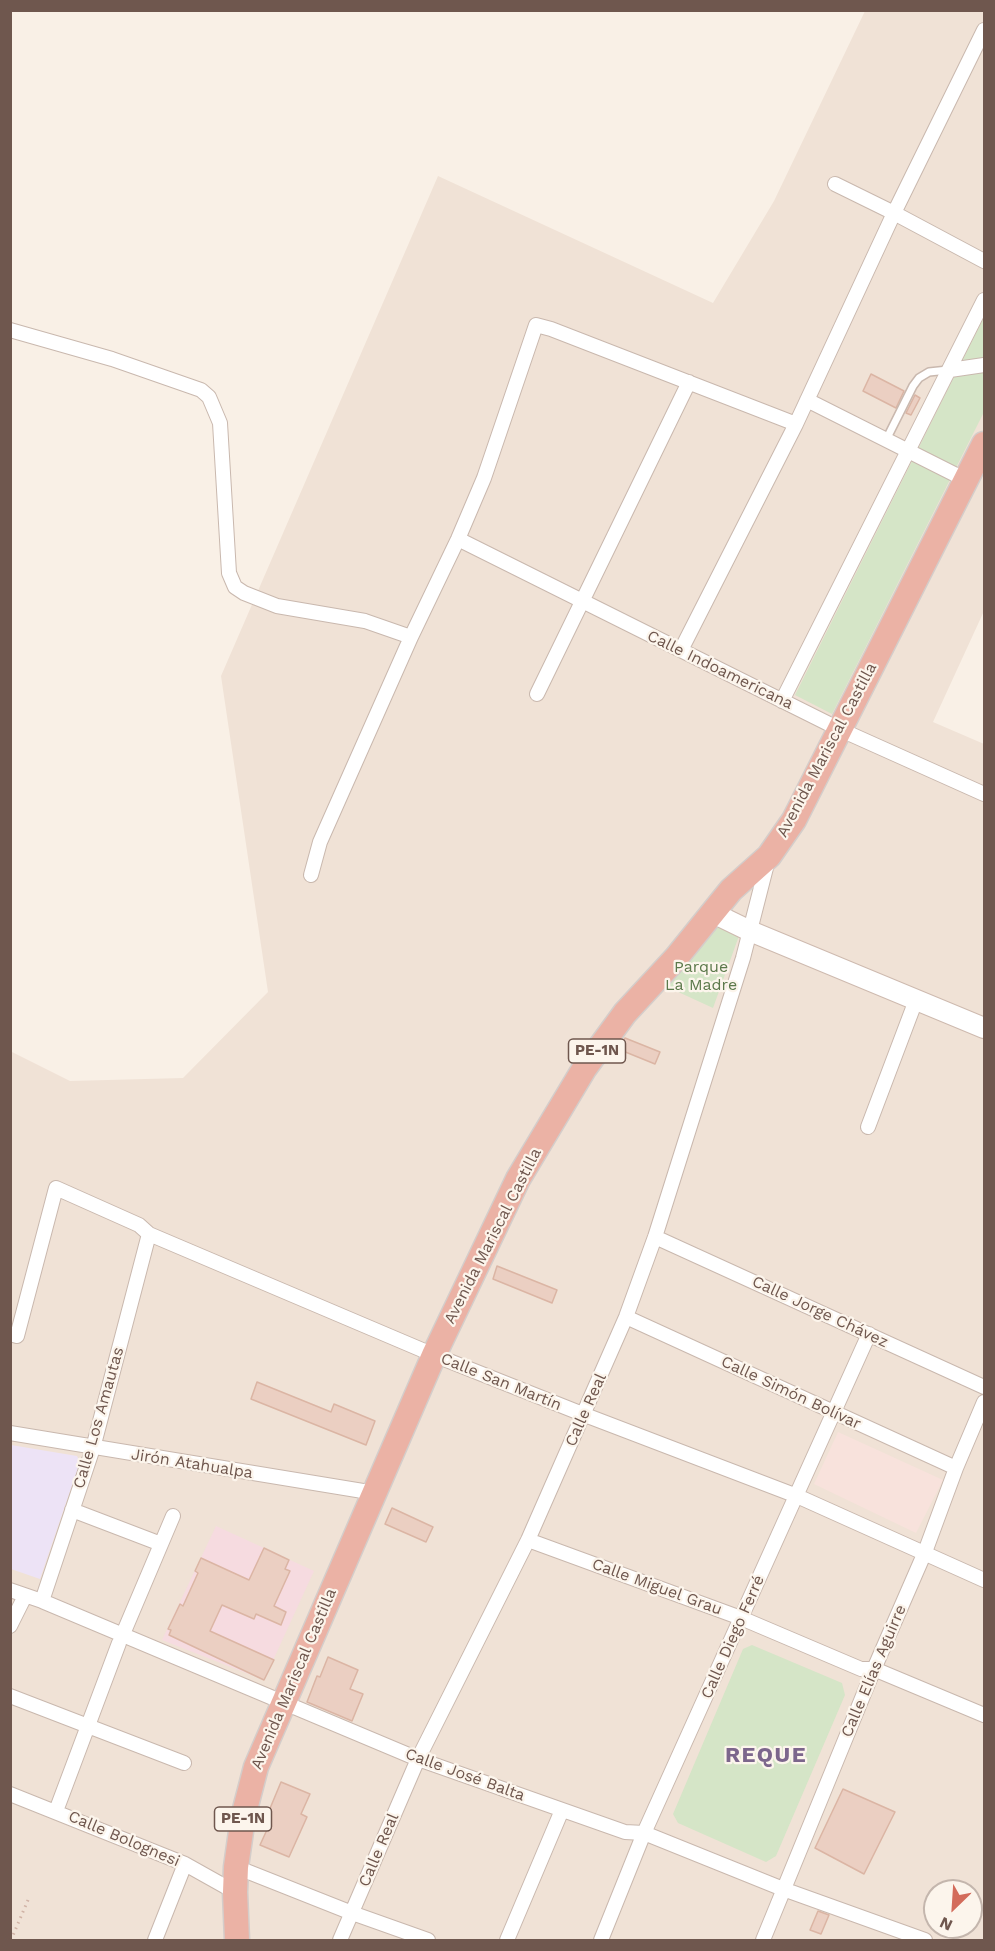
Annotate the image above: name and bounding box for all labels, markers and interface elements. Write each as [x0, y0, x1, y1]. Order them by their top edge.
street label: Calle Indoamericana [644, 626, 796, 714]
street label: Avenida Mariscal Castilla [773, 660, 881, 840]
park label: Parque La Madre [665, 957, 737, 995]
road number: PE-1N [568, 1039, 626, 1063]
street label: Avenida Mariscal Castilla [440, 1145, 546, 1327]
street label: Calle Jorge Chávez [749, 1272, 891, 1352]
street label: Calle Los Amautas [70, 1345, 128, 1491]
street label: Calle San Martín [438, 1349, 564, 1415]
street label: Calle Simón Bolívar [718, 1352, 864, 1434]
street label: Calle Real [561, 1370, 611, 1450]
street label: Jirón Atahualpa [130, 1445, 254, 1483]
street label: Calle Miguel Grau [589, 1555, 725, 1619]
street label: Calle Diego Ferré [697, 1572, 769, 1702]
street label: Avenida Mariscal Castilla [247, 1586, 341, 1772]
street label: Calle Elías Aguirre [837, 1602, 911, 1740]
district label: REQUE [725, 1743, 807, 1769]
street label: Calle José Balta [403, 1744, 527, 1806]
street label: Calle Bolognesi [65, 1807, 183, 1871]
road number: PE-1N [214, 1807, 272, 1831]
street label: Calle Real [355, 1810, 403, 1890]
north arrow [923, 1879, 983, 1939]
text: N [937, 1913, 955, 1935]

